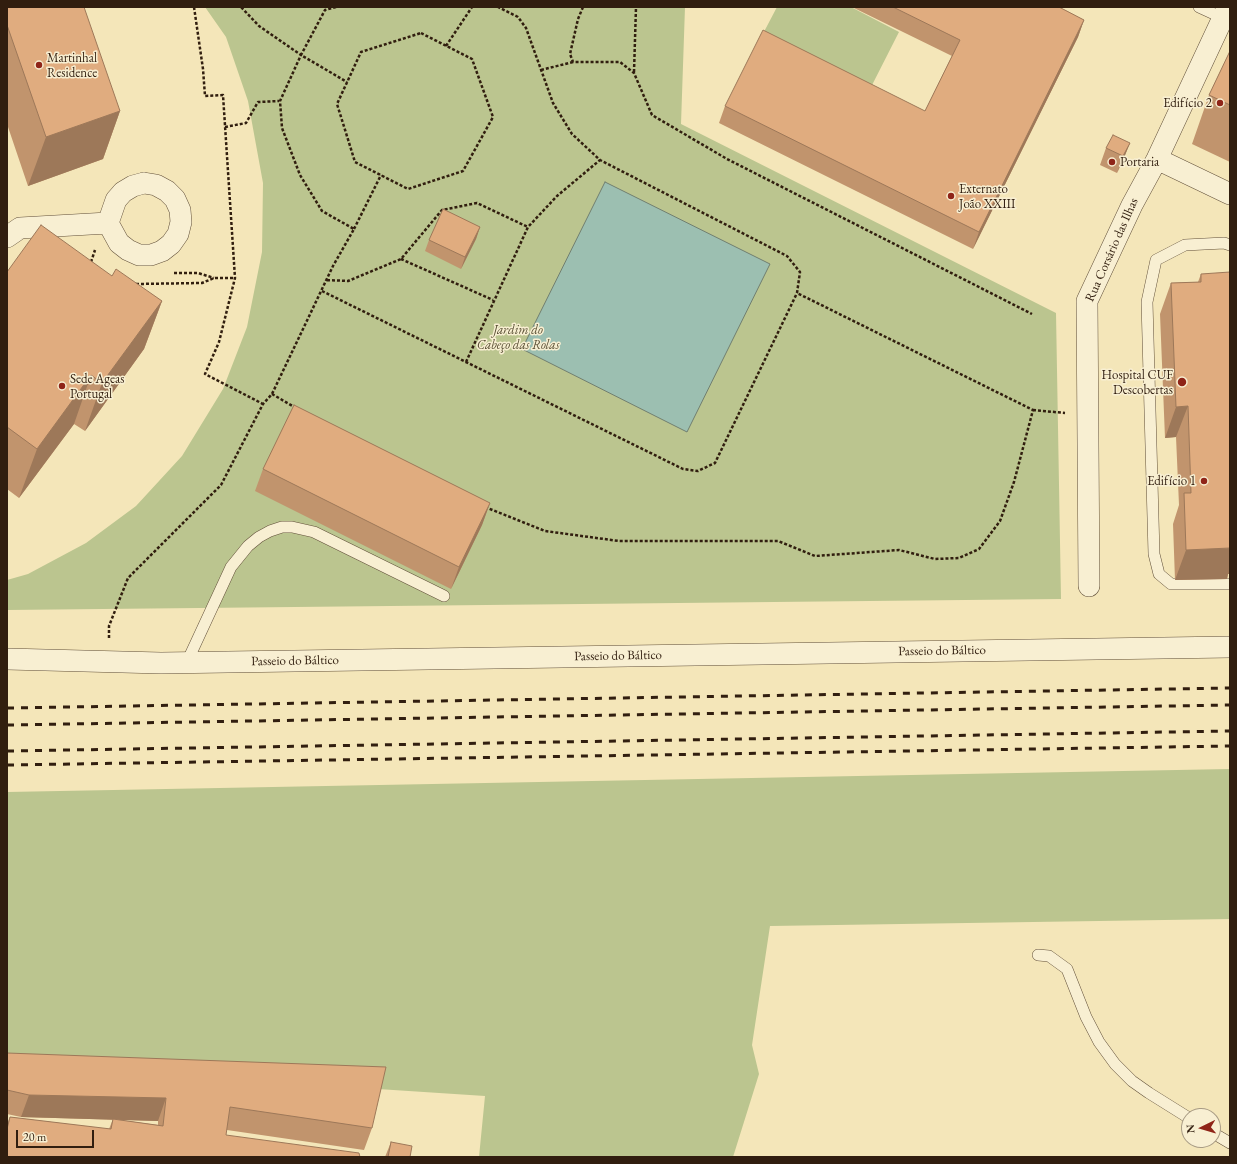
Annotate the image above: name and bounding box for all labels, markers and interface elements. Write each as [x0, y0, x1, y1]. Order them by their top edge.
place label: Martinhal Residence [47, 50, 97, 81]
marker: Martinhal Residence [34, 60, 44, 70]
place label: Edifício 2 [1163, 95, 1212, 111]
marker: Edifício 2 [1215, 98, 1225, 108]
place label: Portaria [1120, 154, 1159, 170]
marker: Portaria [1107, 157, 1117, 167]
place label: Externato João XXIII [959, 181, 1015, 212]
marker: Externato João XXIII [946, 191, 956, 201]
street label: Rua Corsário das Ilhas [1082, 196, 1142, 304]
park label: Jardim do Cabeço das Rolas [477, 322, 559, 353]
place label: Hospital CUF Descobertas [1101, 367, 1173, 398]
place label: Sede Ageas Portugal [70, 371, 124, 402]
marker: Hospital CUF Descobertas [1176, 376, 1188, 388]
marker: Sede Ageas Portugal [57, 381, 67, 391]
place label: Edifício 1 [1147, 473, 1196, 489]
marker: Edifício 1 [1199, 476, 1209, 486]
street label: Passeio do Báltico [898, 642, 986, 660]
street label: Passeio do Báltico [574, 647, 662, 665]
street label: Passeio do Báltico [251, 652, 339, 670]
north arrow [1181, 1108, 1221, 1148]
scale bar [18, 1122, 96, 1148]
text: N [1183, 1124, 1197, 1134]
text: 20 m [23, 1129, 46, 1145]

